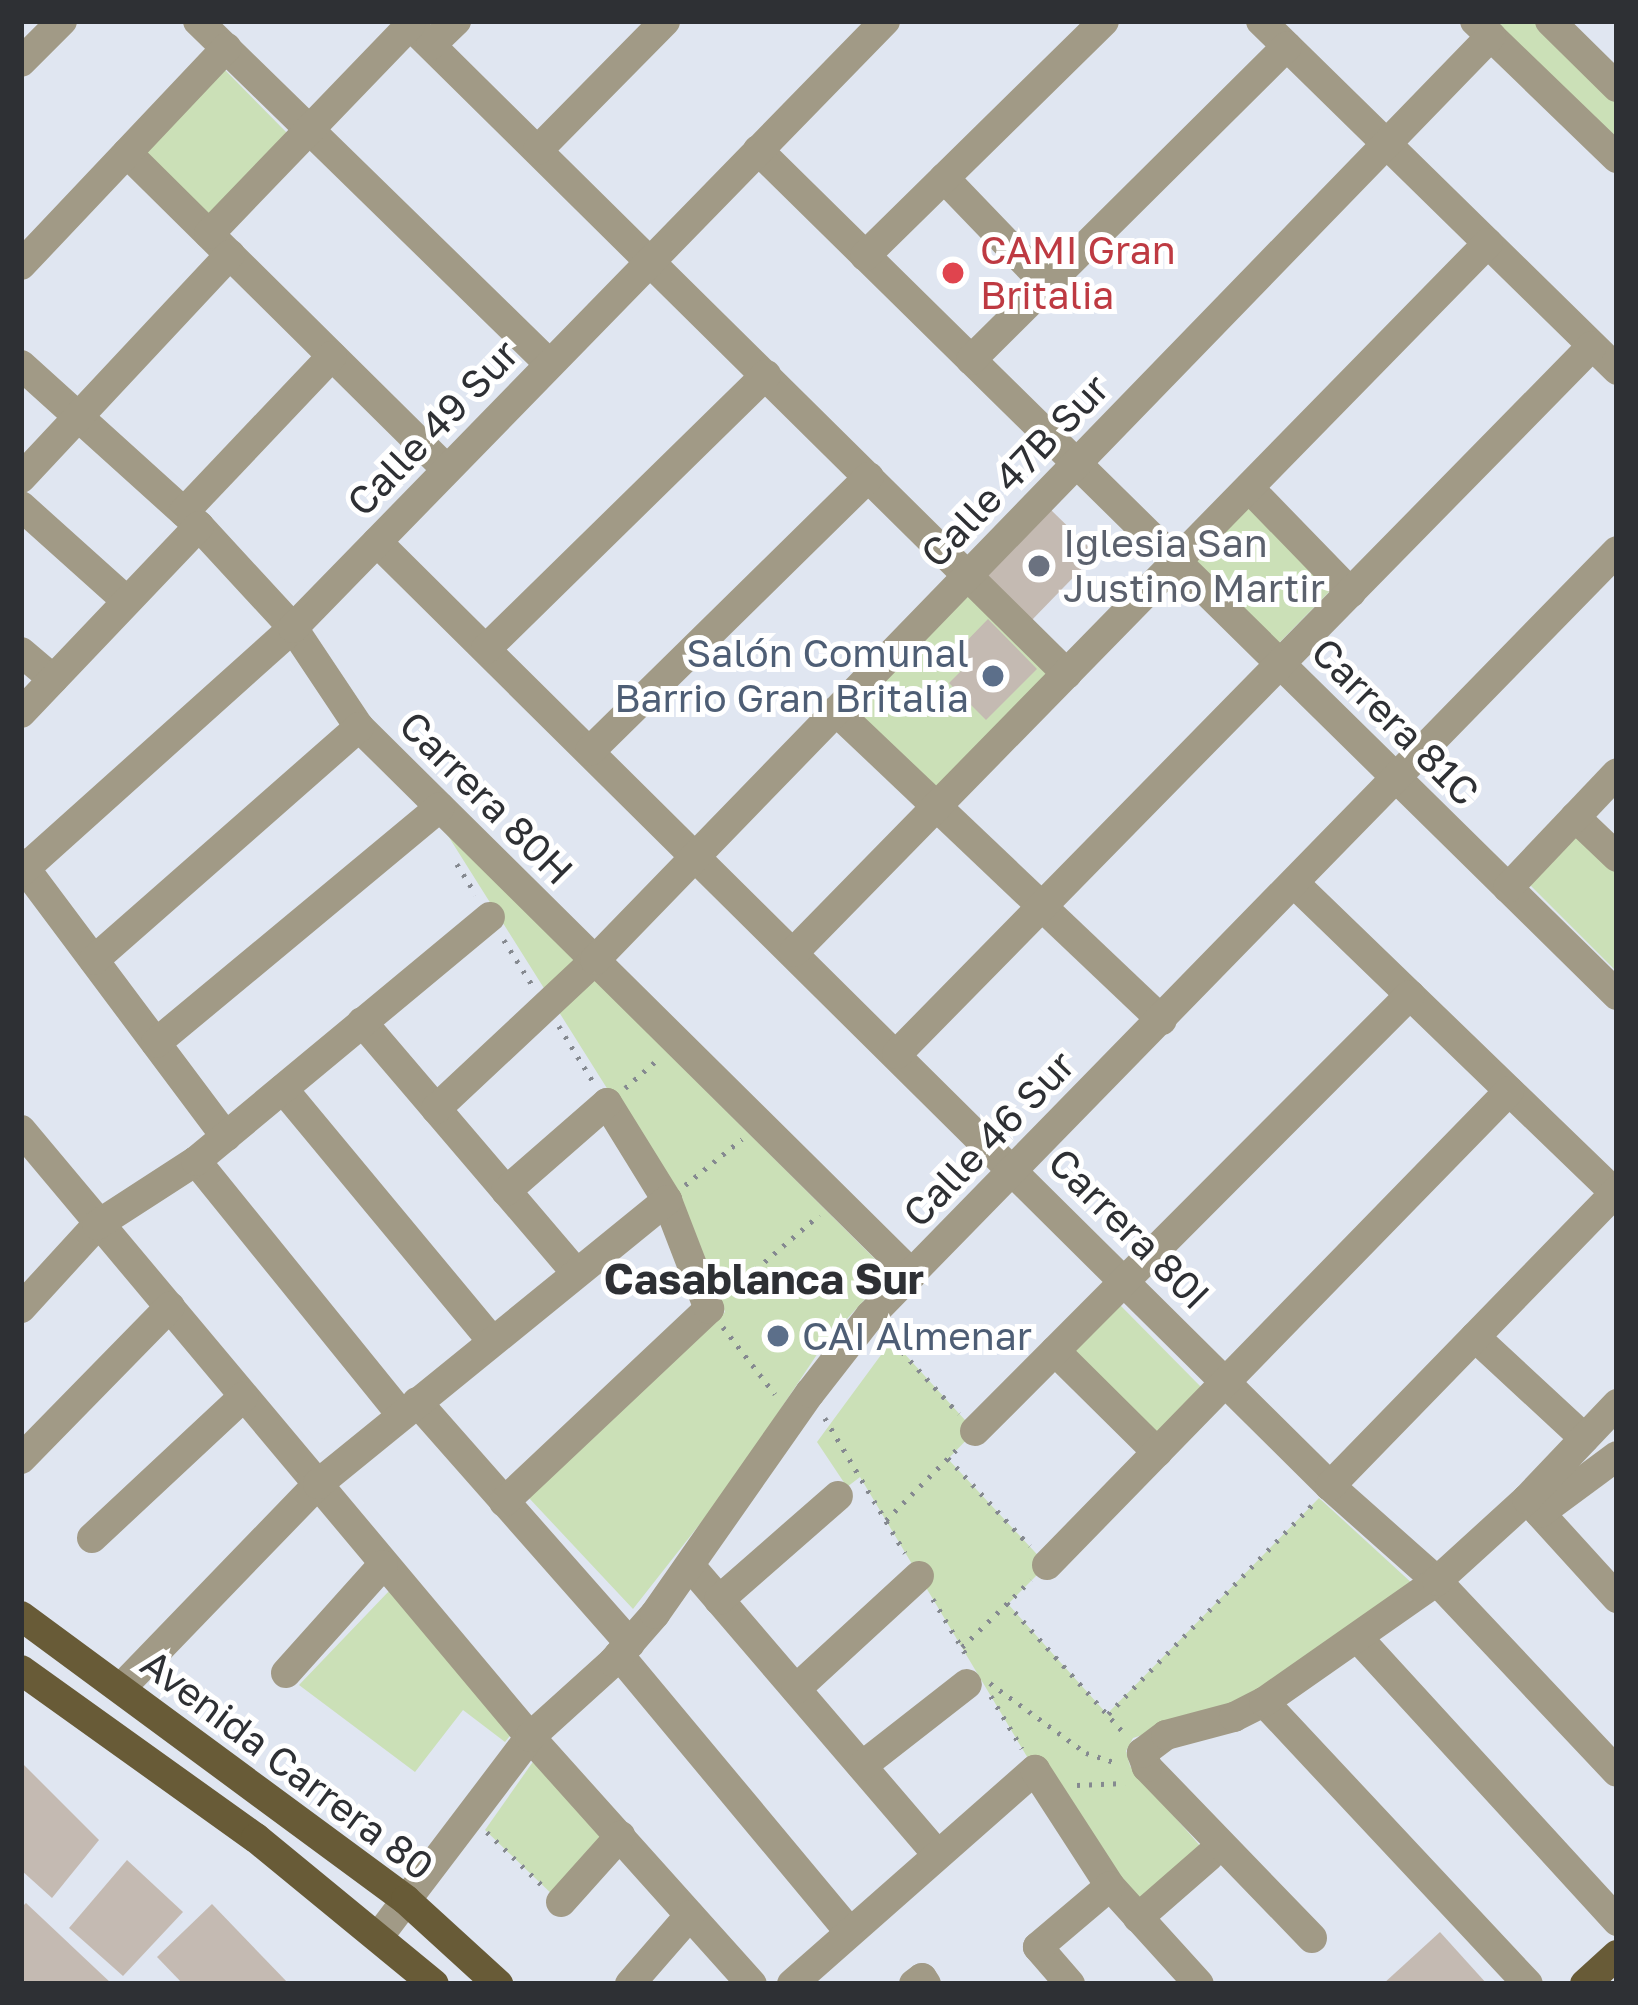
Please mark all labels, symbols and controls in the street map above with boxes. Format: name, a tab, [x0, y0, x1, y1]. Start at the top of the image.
place label: CAMI Gran Britalia	[980, 228, 1176, 319]
marker: CAMI Gran Britalia	[937, 257, 969, 289]
street label: Calle 49 Sur	[338, 330, 528, 526]
street label: Calle 47B Sur	[911, 365, 1119, 577]
place label: Iglesia San Justino Martir	[1063, 521, 1325, 612]
marker: Iglesia San Justino Martir	[1026, 553, 1052, 579]
street label: Carrera 81C	[1302, 629, 1488, 815]
place label: Salón Comunal Barrio Gran Britalia	[614, 631, 969, 722]
marker: Salón Comunal Barrio Gran Britalia	[980, 663, 1006, 689]
street label: Carrera 80H	[390, 702, 582, 894]
street label: Calle 46 Sur	[894, 1041, 1084, 1237]
street label: Carrera 80I	[1039, 1139, 1219, 1319]
district label: Casablanca Sur	[604, 1253, 924, 1303]
place label: CAI Almenar	[802, 1313, 1032, 1359]
marker: CAI Almenar	[765, 1323, 791, 1349]
street label: Avenida Carrera 80	[132, 1640, 442, 1890]

